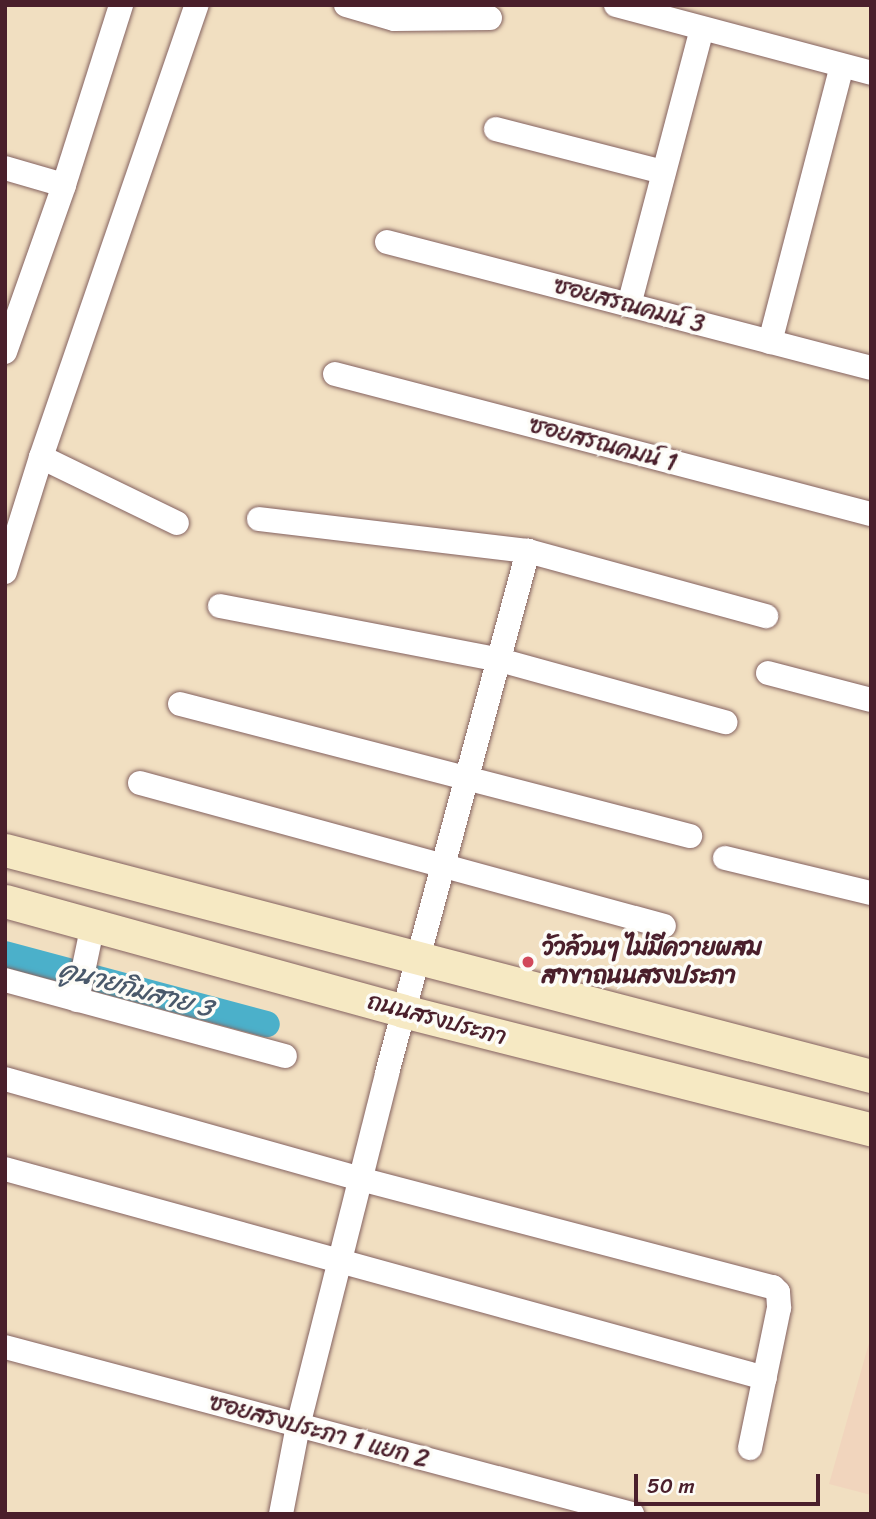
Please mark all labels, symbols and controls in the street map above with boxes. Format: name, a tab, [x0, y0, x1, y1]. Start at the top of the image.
street label: ซอยสรณคมน์ 3	[550, 271, 708, 339]
street label: ซอยสรณคมน์ 1	[526, 410, 680, 478]
place label: วัวล้วนๆ ไม่มีควายผสม สาขาถนนสรงประภา	[542, 934, 762, 990]
water label: คูนายกิมสาย 3	[56, 954, 216, 1024]
marker: วัวล้วนๆ ไม่มีควายผสม สาขาถนนสรงประภา	[520, 954, 536, 970]
street label: ถนนสรงประภา	[364, 987, 510, 1051]
street label: ซอยสรงประภา 1 แยก 2	[206, 1388, 432, 1474]
scale bar	[638, 1460, 824, 1504]
text: 50 m	[647, 1467, 695, 1505]

